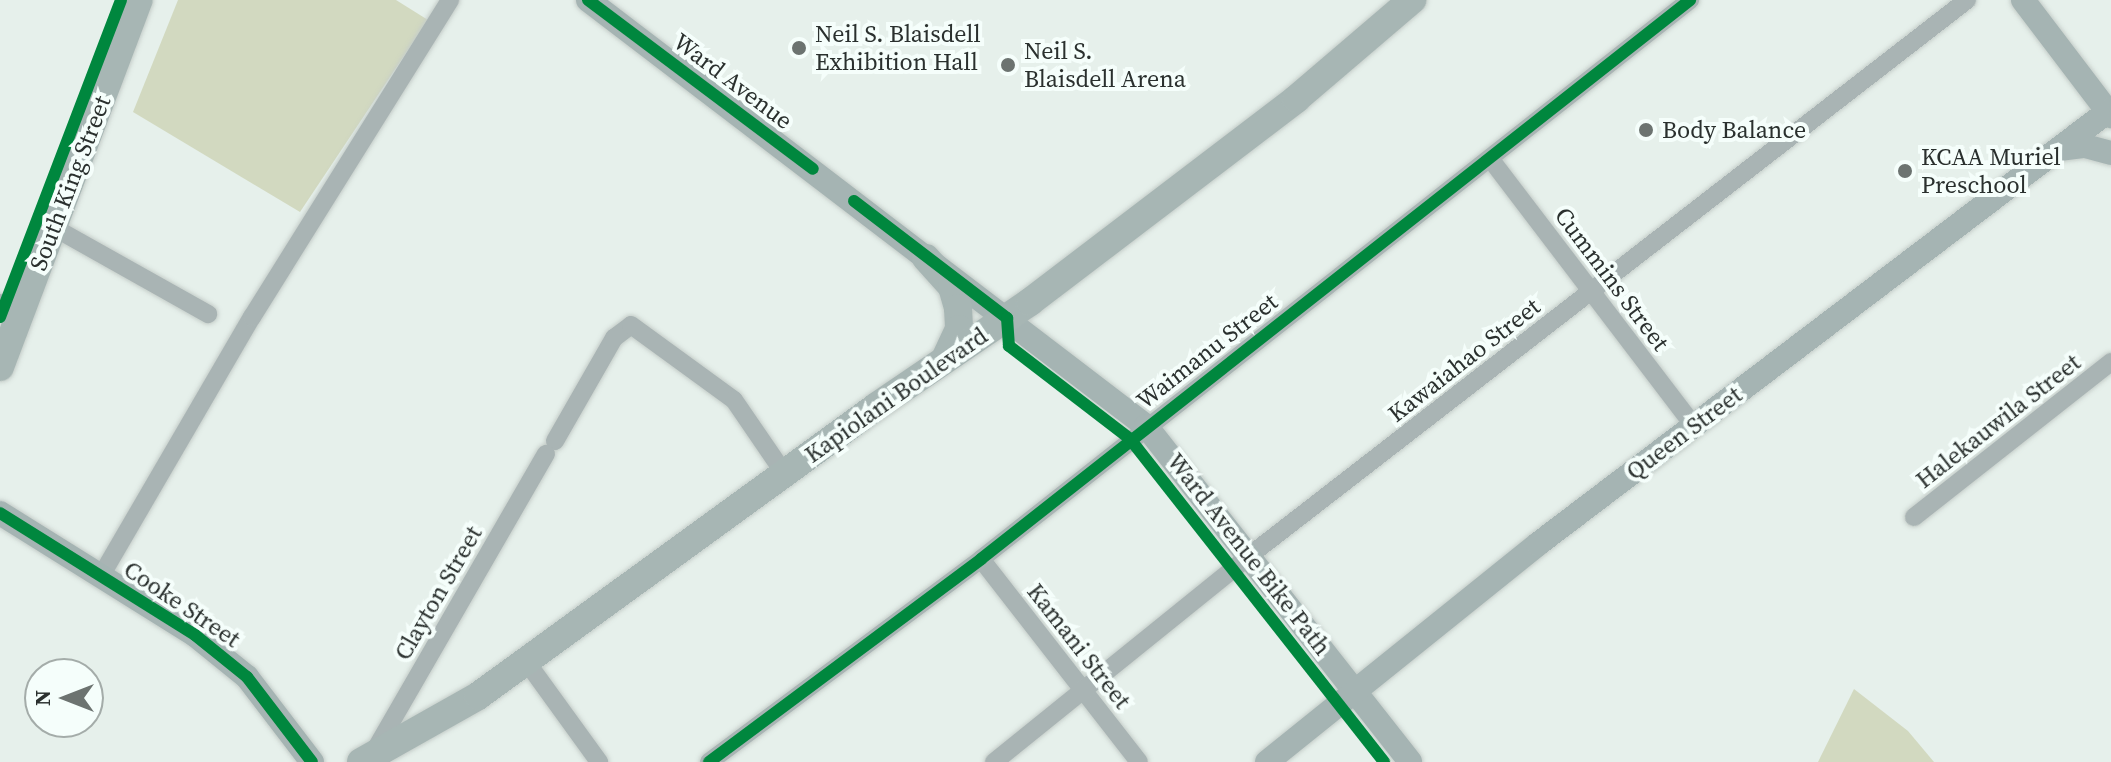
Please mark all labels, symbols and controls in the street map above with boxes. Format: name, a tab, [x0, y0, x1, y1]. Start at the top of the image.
place label: Neil S. Blaisdell Exhibition Hall	[815, 20, 981, 76]
street label: Ward Avenue	[668, 27, 798, 135]
place label: Neil S. Blaisdell Arena	[1024, 37, 1186, 93]
marker: Neil S. Blaisdell Exhibition Hall	[790, 39, 808, 57]
marker: Neil S. Blaisdell Arena	[999, 56, 1017, 74]
street label: South King Street	[23, 92, 117, 274]
place label: Body Balance	[1662, 116, 1806, 144]
marker: Body Balance	[1637, 121, 1655, 139]
place label: KCAA Muriel Preschool	[1921, 143, 2061, 199]
marker: KCAA Muriel Preschool	[1896, 162, 1914, 180]
street label: Cummins Street	[1549, 202, 1675, 356]
street label: Waimanu Street	[1131, 287, 1283, 415]
street label: Kawaiahao Street	[1382, 292, 1546, 428]
street label: Kapiolani Boulevard	[799, 321, 993, 469]
street label: Halekauwila Street	[1910, 348, 2086, 494]
street label: Queen Street	[1620, 380, 1748, 486]
street label: Ward Avenue Bike Path	[1161, 447, 1337, 661]
street label: Clayton Street	[388, 521, 488, 665]
street label: Cooke Street	[118, 555, 246, 653]
street label: Kamani Street	[1021, 578, 1137, 714]
north arrow	[24, 658, 104, 738]
text: N	[27, 690, 57, 706]

